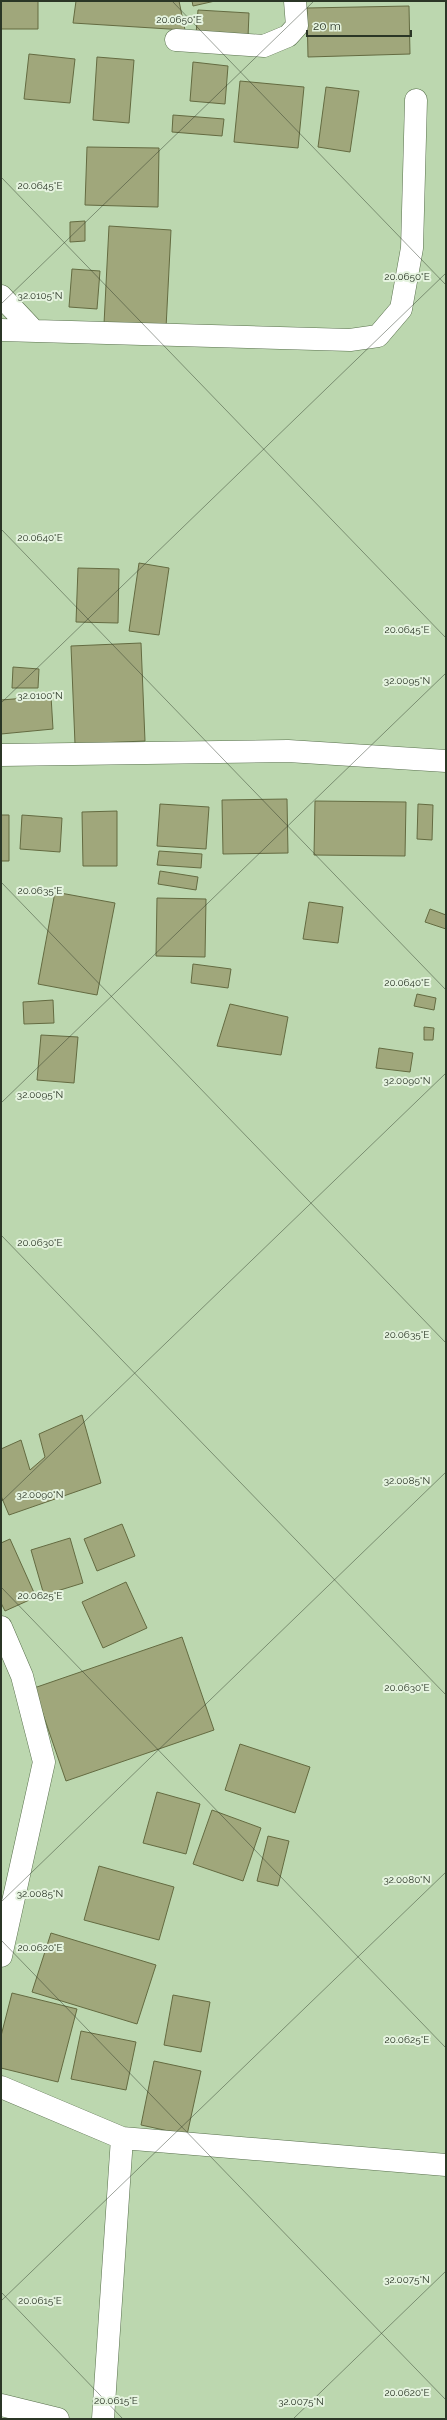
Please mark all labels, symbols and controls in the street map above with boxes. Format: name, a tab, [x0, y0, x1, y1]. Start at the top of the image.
scale bar	[307, 12, 411, 38]
text: 20.0650°E	[156, 14, 202, 25]
text: 20 m	[313, 19, 341, 33]
text: 20.0645°E	[17, 180, 63, 191]
text: 20.0650°E	[384, 271, 430, 282]
text: 32.0105°N	[18, 290, 62, 301]
text: 20.0640°E	[17, 532, 63, 543]
text: 20.0645°E	[384, 624, 430, 635]
text: 32.0095°N	[384, 675, 430, 686]
text: 32.0100°N	[17, 690, 63, 701]
text: 20.0635°E	[18, 885, 62, 896]
text: 20.0640°E	[384, 977, 430, 988]
text: 32.0090°N	[384, 1075, 430, 1086]
text: 32.0095°N	[17, 1089, 63, 1100]
text: 20.0630°E	[17, 1237, 63, 1248]
text: 20.0635°E	[385, 1329, 429, 1340]
text: 32.0085°N	[384, 1475, 430, 1486]
text: 32.0090°N	[17, 1489, 63, 1500]
text: 20.0625°E	[18, 1590, 62, 1601]
text: 20.0630°E	[384, 1682, 430, 1693]
text: 32.0080°N	[384, 1874, 430, 1885]
text: 32.0085°N	[17, 1888, 63, 1899]
text: 20.0620°E	[17, 1942, 63, 1953]
text: 20.0625°E	[385, 2034, 429, 2045]
text: 32.0075°N	[384, 2274, 430, 2285]
text: 20.0615°E	[18, 2295, 62, 2306]
text: 20.0620°E	[384, 2387, 430, 2398]
text: 20.0615°E	[94, 2395, 138, 2406]
text: 32.0075°N	[278, 2396, 324, 2407]

